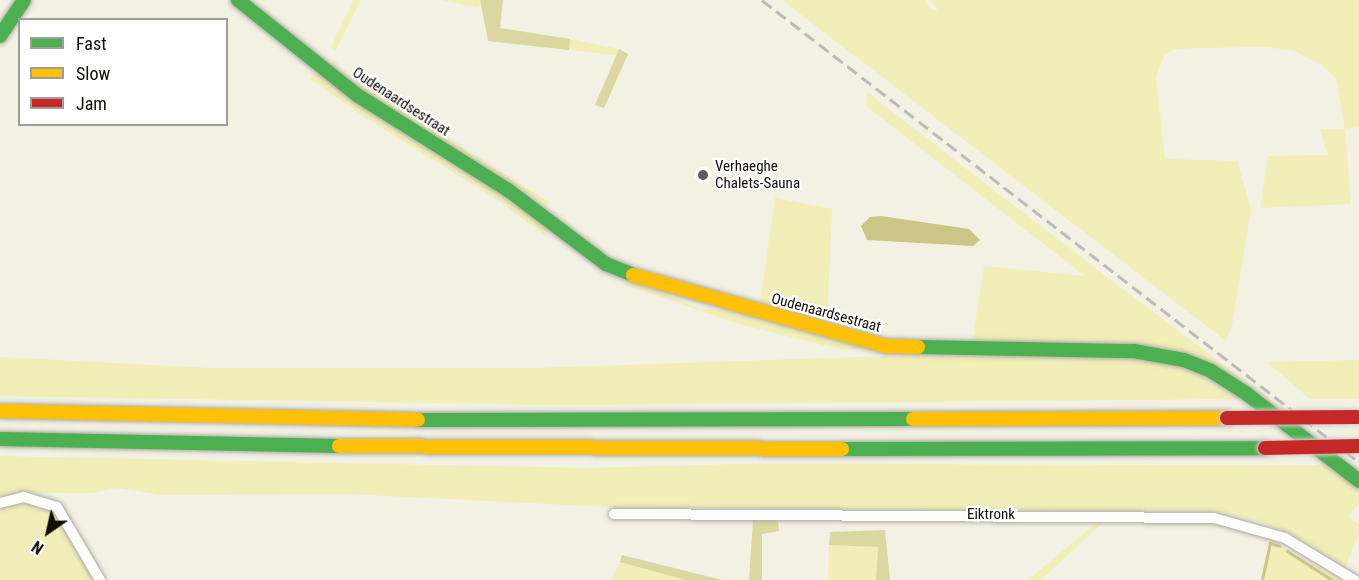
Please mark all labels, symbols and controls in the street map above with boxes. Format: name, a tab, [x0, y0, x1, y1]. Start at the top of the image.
legend	[18, 18, 228, 126]
text: Fast	[76, 33, 107, 54]
text: Slow	[76, 63, 110, 84]
street label: Oudenaardsestraat	[349, 64, 453, 140]
text: Jam	[76, 93, 107, 114]
place label: Verhaeghe Chalets-Sauna	[715, 157, 800, 192]
marker: Verhaeghe Chalets-Sauna	[696, 168, 710, 182]
street label: Oudenaardsestraat	[769, 290, 883, 336]
north arrow	[18, 502, 78, 562]
street label: Eiktronk	[967, 506, 1015, 524]
text: N	[28, 537, 47, 558]

